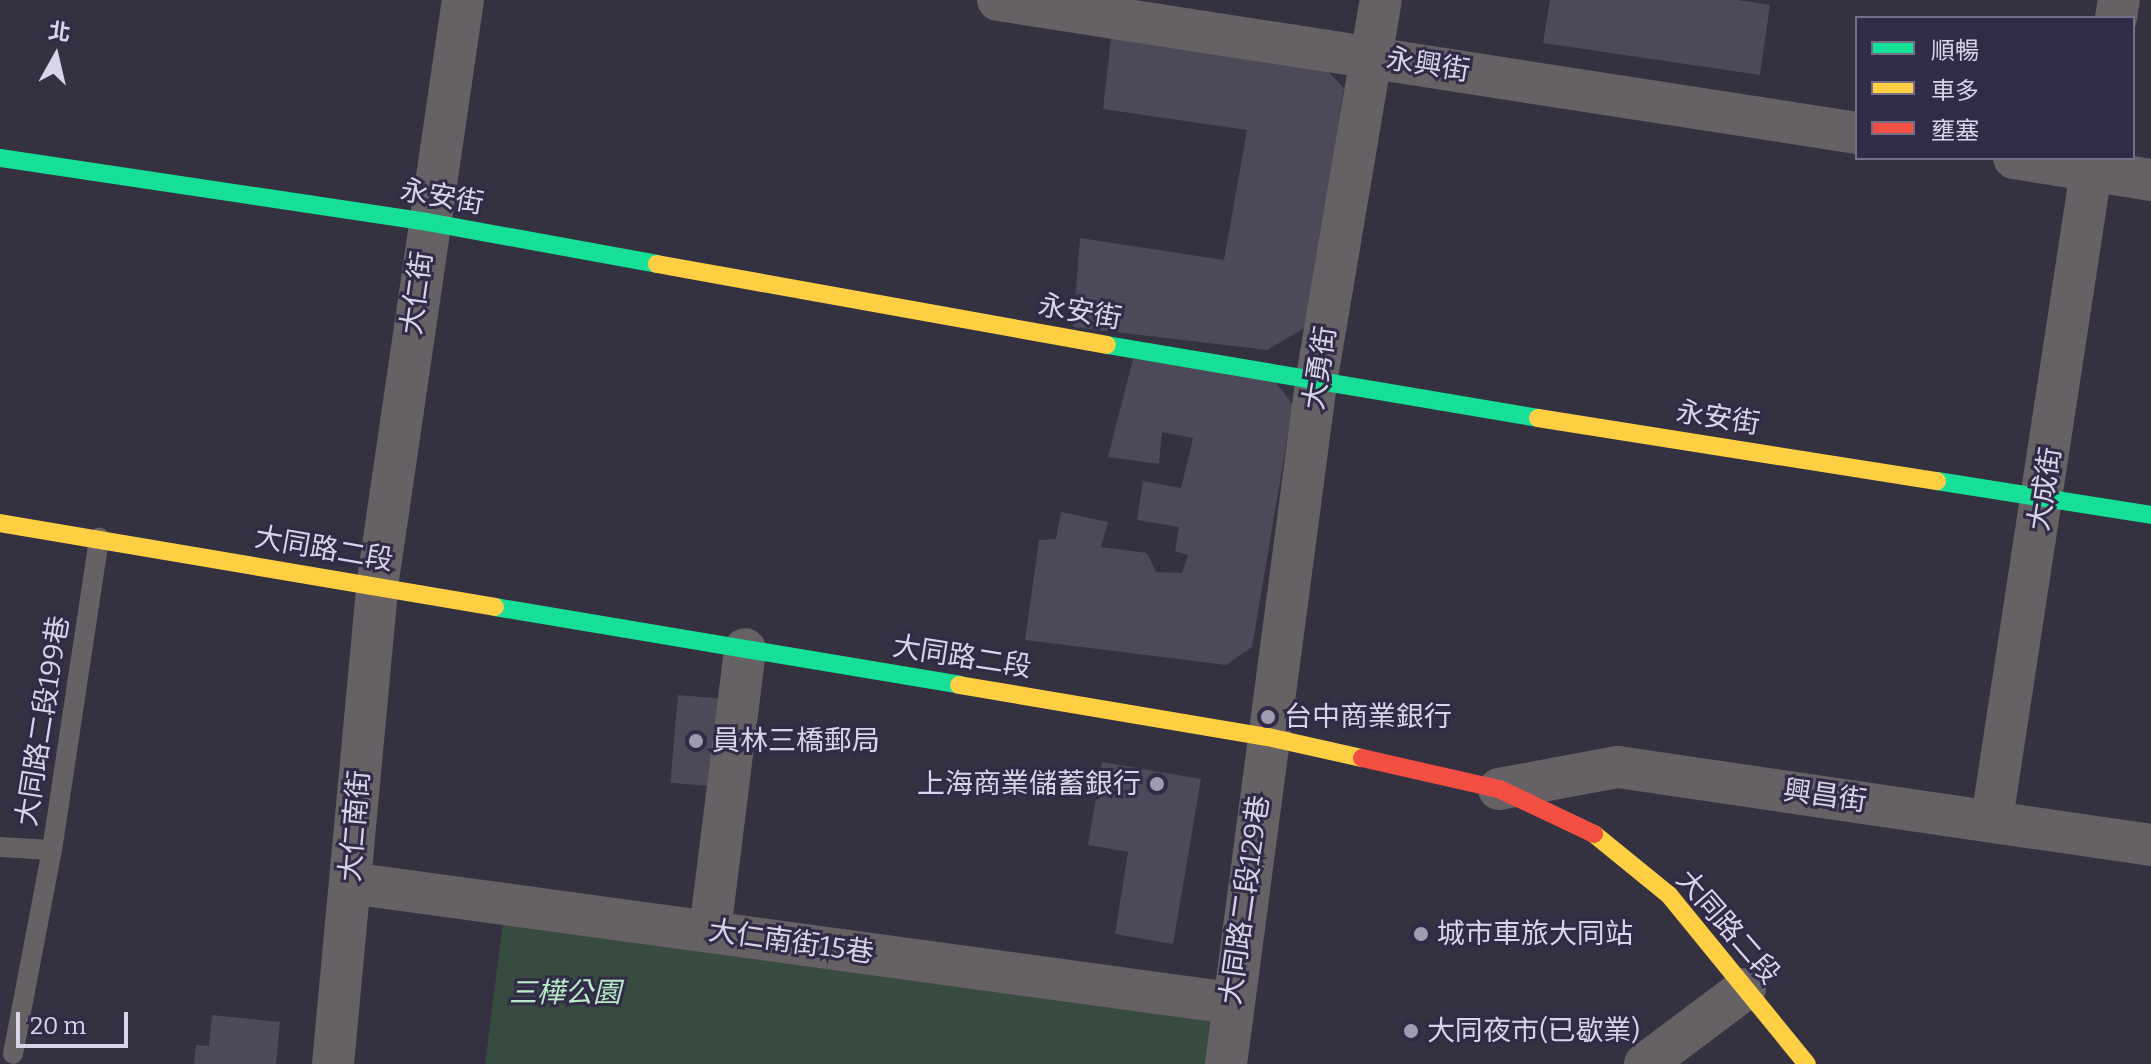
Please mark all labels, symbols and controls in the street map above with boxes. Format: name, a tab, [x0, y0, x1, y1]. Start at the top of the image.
north arrow	[16, 16, 96, 96]
legend	[1855, 16, 2135, 160]
text: 北	[47, 17, 72, 47]
text: 順暢	[1931, 37, 1979, 65]
street label: 永興街	[1384, 42, 1472, 88]
text: 車多	[1931, 77, 1979, 105]
text: 壅塞	[1931, 117, 1979, 145]
street label: 永安街	[398, 173, 486, 221]
street label: 大仁街	[395, 249, 439, 337]
street label: 永安街	[1036, 288, 1124, 336]
street label: 大勇街	[1297, 324, 1343, 412]
street label: 永安街	[1674, 395, 1762, 441]
street label: 大成街	[2022, 445, 2068, 533]
street label: 大同路二段	[252, 520, 396, 578]
street label: 大同路二段199巷	[10, 614, 76, 828]
street label: 大同路二段	[890, 629, 1034, 685]
place label: 台中商業銀行	[1284, 700, 1452, 734]
marker: 台中商業銀行	[1259, 708, 1277, 726]
place label: 員林三橋郵局	[712, 724, 880, 758]
marker: 員林三橋郵局	[687, 732, 705, 750]
place label: 上海商業儲蓄銀行	[917, 767, 1141, 801]
street label: 大仁南街	[333, 769, 377, 883]
street label: 興昌街	[1781, 774, 1869, 818]
marker: 上海商業儲蓄銀行	[1148, 775, 1166, 793]
street label: 大同路二段129巷	[1214, 793, 1276, 1007]
street label: 大同路二段	[1669, 863, 1787, 991]
street label: 大仁南街15巷	[706, 914, 876, 970]
place label: 城市車旅大同站	[1437, 917, 1633, 951]
marker: 城市車旅大同站	[1412, 925, 1430, 943]
park label: 三樺公園	[509, 976, 621, 1010]
scale bar	[20, 996, 132, 1046]
text: 20 m	[30, 1012, 86, 1040]
place label: 大同夜市(已歇業)	[1427, 1014, 1640, 1048]
marker: 大同夜市(已歇業)	[1402, 1022, 1420, 1040]

